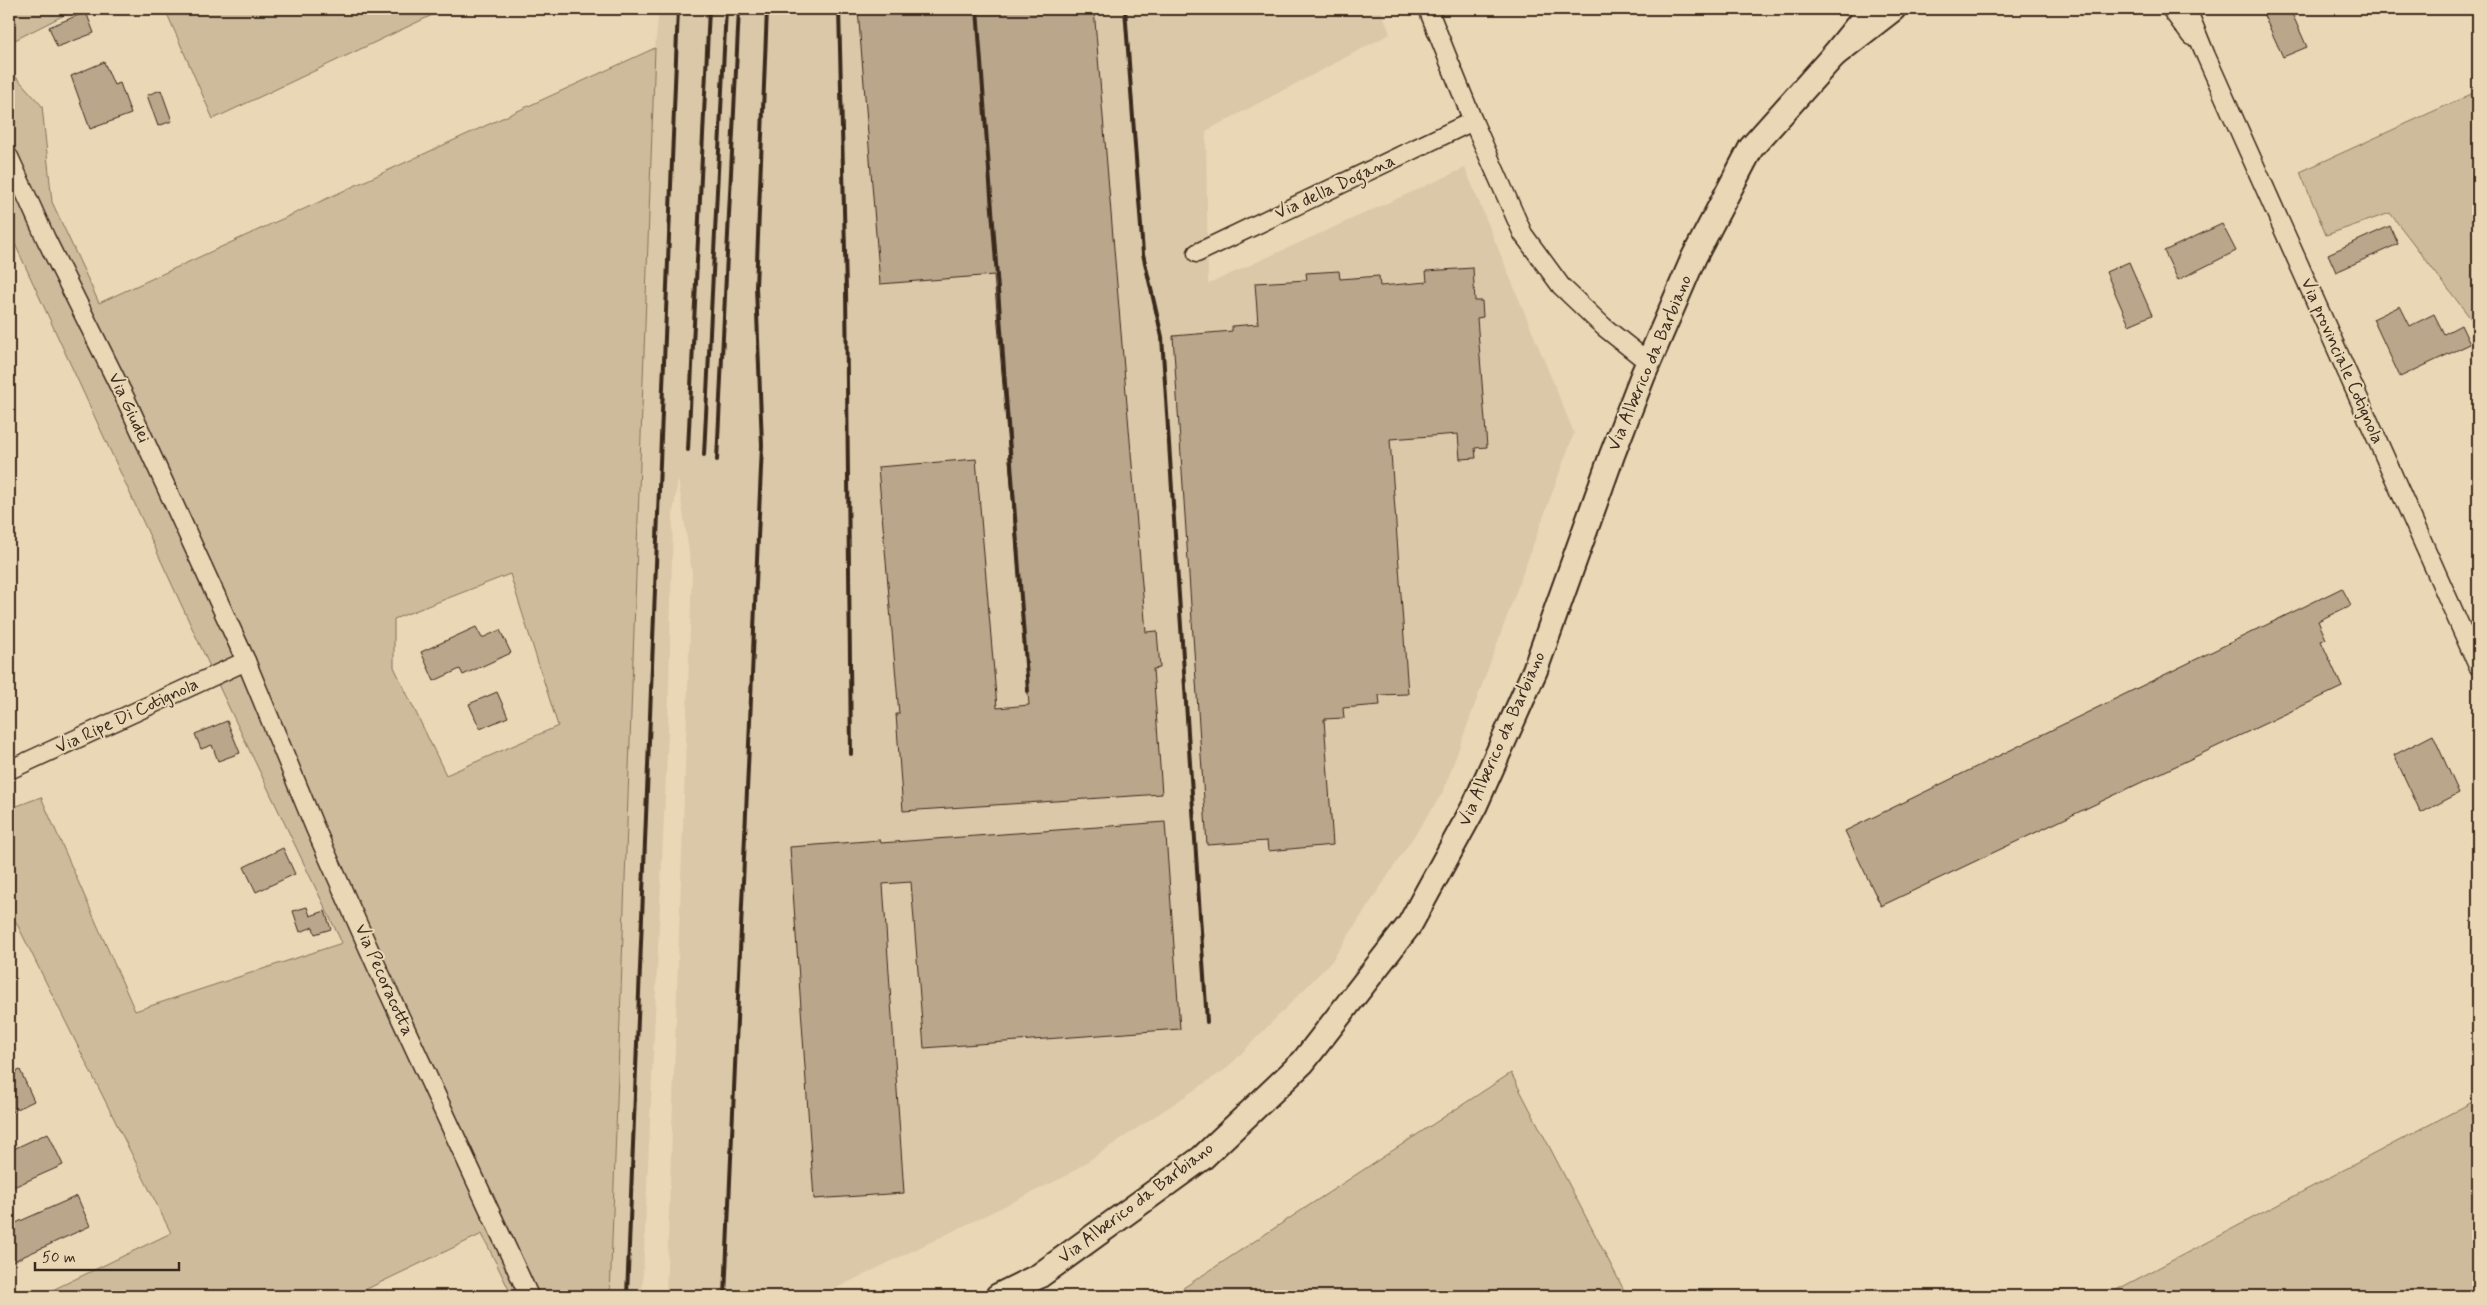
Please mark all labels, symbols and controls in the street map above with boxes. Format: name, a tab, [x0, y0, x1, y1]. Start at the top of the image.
street label: Via della Dogana	[1271, 149, 1400, 227]
street label: Via Alberico da Barbiano	[1602, 271, 1698, 455]
street label: Via provinciale Cotignola	[2295, 274, 2389, 448]
street label: Via Giudei	[102, 369, 156, 447]
street label: Via Alberico da Barbiano	[1453, 648, 1551, 830]
street label: Via Ripe Di Cotignola	[52, 672, 202, 760]
street label: Via Pecoracotta	[349, 920, 419, 1040]
street label: Via Alberico da Barbiano	[1053, 1137, 1219, 1269]
scale bar	[35, 1240, 179, 1272]
text: 50 m	[42, 1248, 76, 1268]

